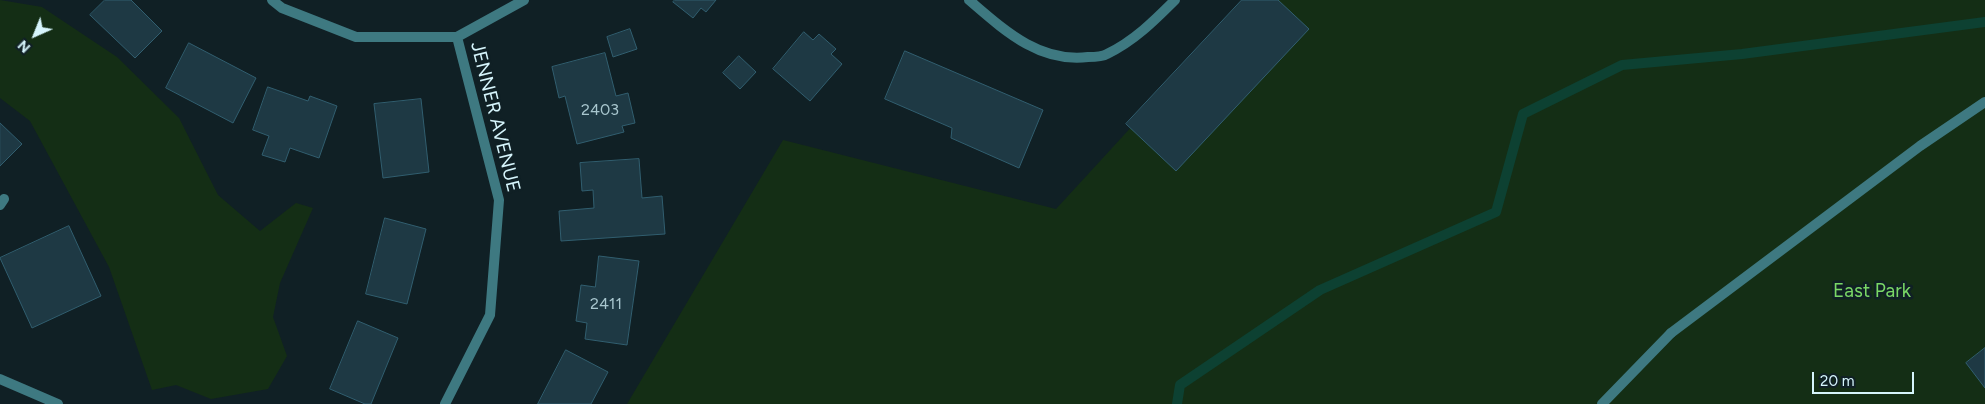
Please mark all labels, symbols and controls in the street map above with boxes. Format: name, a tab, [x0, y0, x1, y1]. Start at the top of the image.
north arrow	[10, 10, 60, 60]
text: N	[14, 36, 34, 56]
street label: JENNER AVENUE	[465, 39, 525, 195]
house number: 2403	[581, 100, 619, 120]
park label: East Park	[1833, 280, 1911, 302]
house number: 2411	[590, 294, 622, 314]
scale bar	[1815, 362, 1918, 394]
text: 20 m	[1820, 372, 1854, 390]

